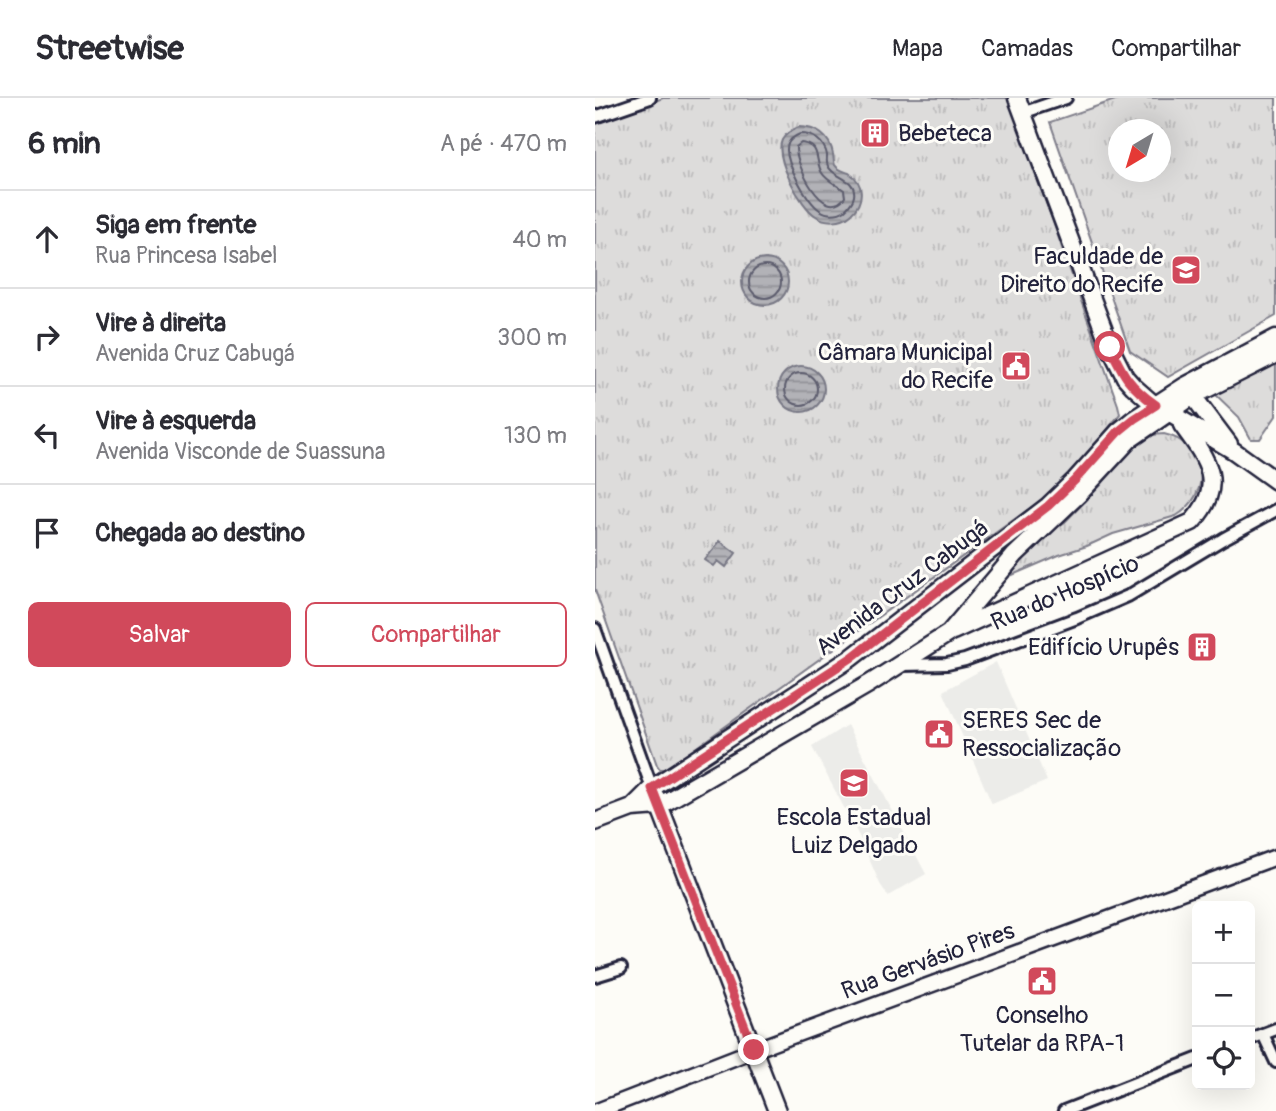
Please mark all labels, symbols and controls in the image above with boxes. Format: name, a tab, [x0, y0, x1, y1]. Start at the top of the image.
text: Streetwise	[35, 28, 184, 69]
text: Mapa	[892, 34, 943, 63]
text: Camadas	[981, 34, 1073, 63]
text: Compartilhar	[1111, 34, 1241, 63]
building icon: Bebeteca	[858, 116, 892, 150]
place label: Bebeteca	[898, 119, 992, 148]
north arrow	[1108, 119, 1171, 182]
text: 6 min	[28, 125, 101, 162]
text: A pé · 470 m	[440, 129, 567, 158]
text: Siga em frente	[95, 209, 256, 241]
icon: ahead	[28, 220, 66, 258]
text: 40 m	[513, 225, 567, 254]
text: Rua Princesa Isabel	[95, 241, 277, 270]
place label: Faculdade de Direito do Recife	[1000, 242, 1163, 299]
school or university icon: Faculdade de Direito do Recife	[1169, 253, 1203, 287]
text: Vire à direita	[95, 307, 226, 339]
icon: right	[28, 318, 66, 356]
text: 300 m	[497, 323, 567, 352]
route start	[1094, 331, 1125, 362]
place label: Câmara Municipal do Recife	[818, 338, 993, 395]
text: Avenida Cruz Cabugá	[95, 339, 295, 368]
public building icon: Câmara Municipal do Recife	[999, 349, 1033, 383]
text: Vire à esquerda	[95, 405, 256, 437]
icon: left	[28, 416, 66, 454]
text: 130 m	[504, 421, 567, 450]
text: Avenida Visconde de Suassuna	[95, 437, 386, 466]
icon: arrive	[28, 514, 66, 552]
street label: Avenida Cruz Cabugá	[810, 514, 994, 662]
text: Chegada ao destino	[95, 517, 305, 549]
street label: Rua do Hospício	[987, 549, 1143, 637]
button: Salvar	[28, 602, 291, 667]
button: Compartilhar	[305, 602, 567, 667]
building icon: Edifício Urupês	[1185, 630, 1219, 664]
place label: Edifício Urupês	[1028, 633, 1179, 662]
place label: SERES Sec de Ressocialização	[962, 706, 1121, 763]
public building icon: SERES Sec de Ressocialização	[922, 717, 956, 751]
school or university icon: Escola Estadual Luiz Delgado	[837, 766, 871, 800]
place label: Escola Estadual Luiz Delgado	[776, 803, 932, 860]
map controls	[1192, 901, 1255, 1090]
button: +	[1192, 901, 1255, 964]
street label: Rua Gervásio Pires	[838, 916, 1019, 1006]
public building icon: Conselho Tutelar da RPA-1	[1025, 964, 1059, 998]
button: −	[1192, 964, 1255, 1027]
place label: Conselho Tutelar da RPA-1	[960, 1001, 1124, 1058]
button: locate	[1192, 1027, 1255, 1090]
route end	[738, 1034, 769, 1065]

